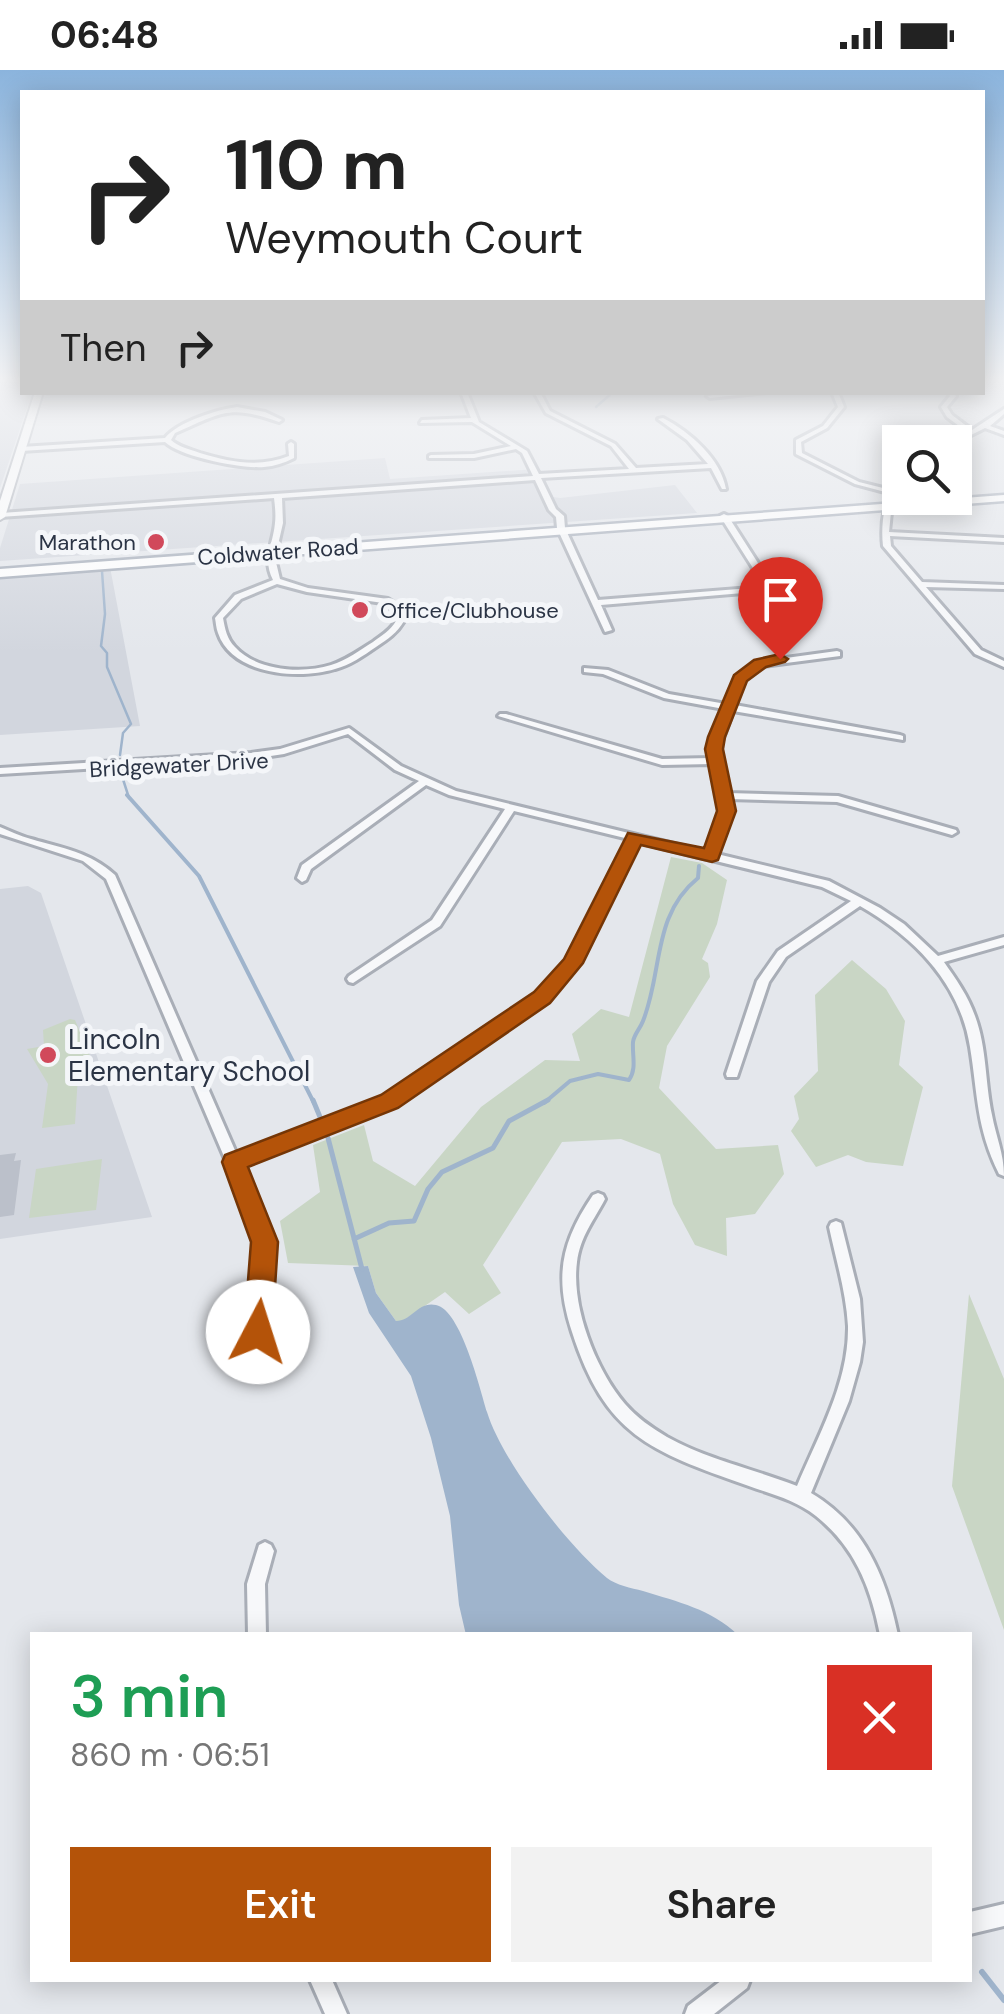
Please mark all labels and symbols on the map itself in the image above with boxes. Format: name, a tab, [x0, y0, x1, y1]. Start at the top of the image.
place label: Marathon	[39, 528, 136, 557]
marker: Marathon	[145, 531, 167, 553]
street label: Coldwater Road	[196, 532, 360, 572]
pin	[738, 557, 823, 660]
place label: Office/Clubhouse	[380, 596, 559, 625]
marker: Office/Clubhouse	[349, 599, 371, 621]
street label: Bridgewater Drive	[89, 746, 269, 784]
place label: Lincoln Elementary School	[68, 1021, 310, 1090]
marker: Lincoln Elementary School	[37, 1044, 59, 1066]
position arrow	[206, 1280, 310, 1384]

